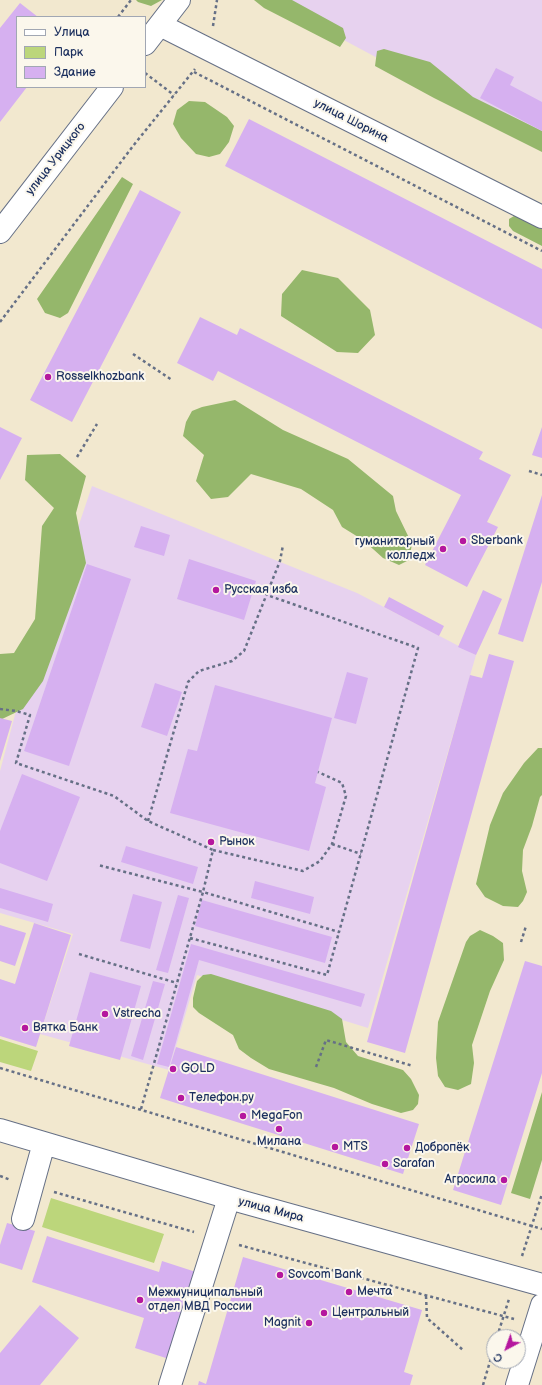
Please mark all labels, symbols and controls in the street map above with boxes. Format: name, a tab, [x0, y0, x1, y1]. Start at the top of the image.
legend	[16, 16, 146, 88]
text: Улица	[54, 25, 90, 40]
text: Парк	[54, 45, 83, 60]
text: Здание	[54, 65, 96, 80]
street label: улица Шорина	[311, 96, 391, 146]
street label: улица Урицкого	[23, 120, 89, 198]
place label: Rosselkhozbank	[56, 370, 144, 384]
marker: Rosselkhozbank	[43, 372, 53, 382]
place label: Sberbank	[471, 534, 523, 548]
place label: гуманитарный колледж	[355, 535, 435, 563]
marker: Sberbank	[458, 536, 468, 546]
marker: гуманитарный колледж	[438, 544, 448, 554]
place label: Русская изба	[224, 583, 298, 597]
marker: Русская изба	[211, 585, 221, 595]
place label: Рынок	[219, 835, 255, 849]
marker: Рынок	[206, 837, 216, 847]
place label: Vstrecha	[113, 1007, 161, 1021]
marker: Vstrecha	[100, 1009, 110, 1019]
place label: Вятка Банк	[33, 1021, 98, 1035]
marker: Вятка Банк	[20, 1023, 30, 1033]
place label: GOLD	[181, 1062, 215, 1076]
marker: GOLD	[168, 1064, 178, 1074]
place label: Телефон.ру	[189, 1091, 254, 1105]
marker: Телефон.ру	[176, 1093, 186, 1103]
place label: MegaFon	[251, 1109, 303, 1123]
marker: MegaFon	[238, 1111, 248, 1121]
marker: Милана	[274, 1124, 284, 1134]
place label: Милана	[257, 1135, 301, 1149]
place label: MTS	[343, 1140, 368, 1154]
place label: Добропёк	[415, 1141, 469, 1155]
marker: MTS	[330, 1142, 340, 1152]
marker: Добропёк	[402, 1143, 412, 1153]
place label: Sarafan	[393, 1157, 435, 1171]
marker: Sarafan	[380, 1159, 390, 1169]
place label: Агросила	[445, 1173, 496, 1187]
marker: Агросила	[499, 1175, 509, 1185]
street label: улица Мира	[237, 1194, 305, 1226]
place label: Sovcom Bank	[288, 1268, 362, 1282]
marker: Sovcom Bank	[275, 1270, 285, 1280]
place label: Мечта	[357, 1285, 392, 1299]
place label: Межмуниципальный отдел МВД России	[148, 1286, 263, 1314]
marker: Мечта	[344, 1287, 354, 1297]
marker: Межмуниципальный отдел МВД России	[135, 1295, 145, 1305]
place label: Центральный	[332, 1306, 409, 1320]
marker: Центральный	[319, 1308, 329, 1318]
place label: Magnit	[264, 1316, 301, 1330]
marker: Magnit	[304, 1318, 314, 1328]
north arrow	[486, 1329, 526, 1369]
text: С	[491, 1350, 506, 1365]

